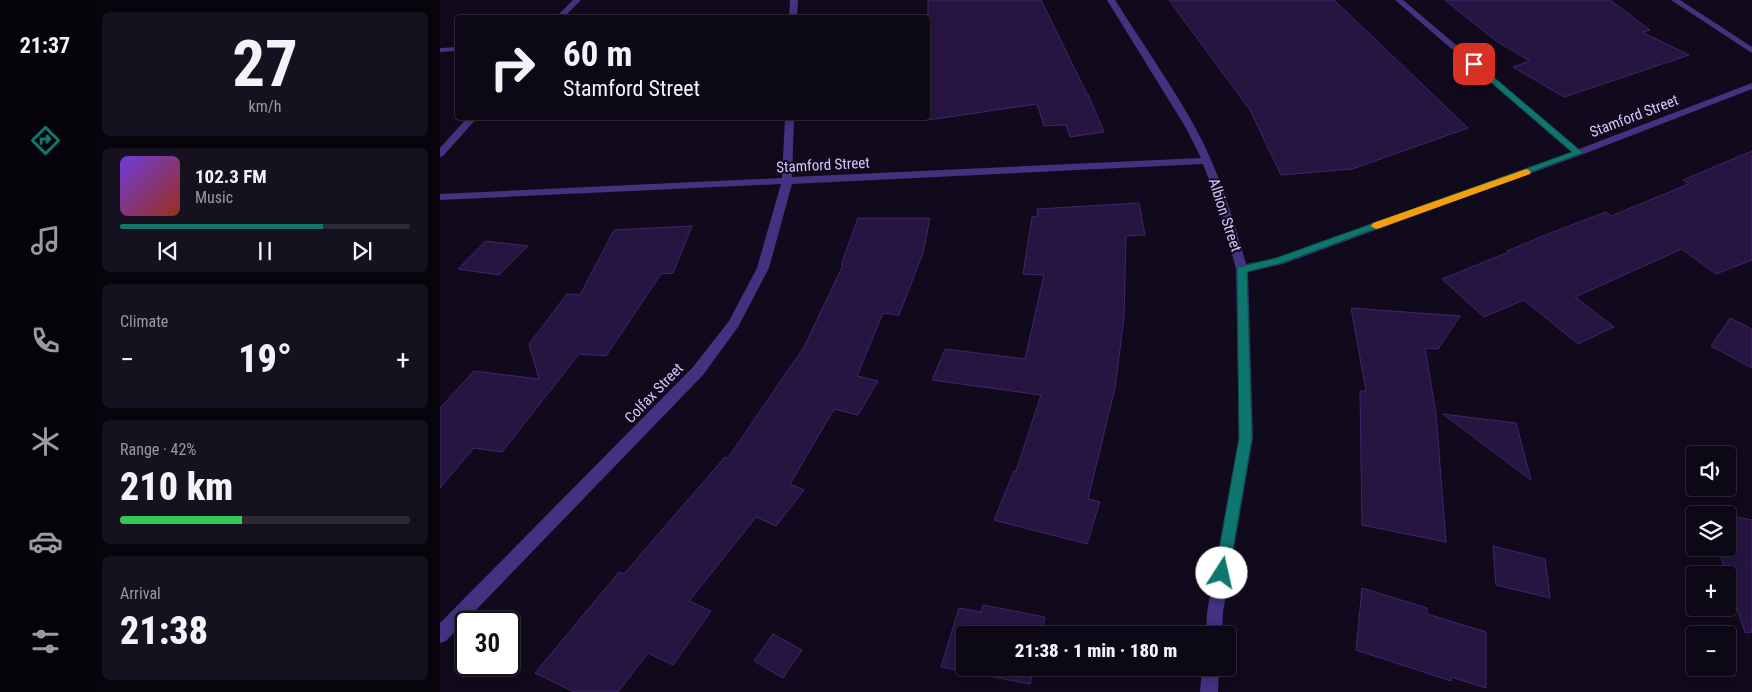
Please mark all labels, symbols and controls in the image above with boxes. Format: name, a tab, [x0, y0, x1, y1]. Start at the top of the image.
text: 27	[232, 26, 298, 102]
text: 21:37	[20, 33, 70, 58]
text: 60 m	[563, 34, 632, 75]
icon: right	[480, 35, 545, 100]
pin	[1453, 43, 1495, 85]
icon: arrive	[1460, 50, 1488, 78]
text: Stamford Street	[563, 76, 700, 101]
street label: Stamford Street	[1587, 91, 1681, 141]
text: km/h	[249, 97, 281, 116]
icon: directions	[28, 123, 63, 158]
street label: Stamford Street	[776, 154, 870, 176]
text: 102.3 FM	[195, 165, 267, 188]
street label: Albion Street	[1205, 176, 1245, 254]
text: Music	[195, 188, 233, 207]
icon: music	[28, 223, 63, 258]
icon: previous	[154, 237, 182, 265]
icon: pause	[251, 237, 279, 265]
icon: next	[348, 237, 376, 265]
text: Climate	[120, 312, 168, 331]
icon: phone	[28, 323, 63, 358]
text: 19°	[238, 337, 292, 381]
text: −	[120, 343, 134, 376]
text: +	[396, 343, 410, 376]
street label: Colfax Street	[621, 359, 687, 427]
icon: climate	[28, 424, 63, 459]
text: Range · 42%	[120, 440, 196, 459]
map controls	[1686, 446, 1736, 676]
button: sound	[1686, 446, 1736, 496]
text: 210 km	[120, 465, 233, 509]
button: layers	[1686, 506, 1736, 556]
icon: car	[28, 524, 63, 559]
position arrow	[1195, 546, 1247, 598]
button: +	[1686, 566, 1736, 616]
text: Arrival	[120, 584, 161, 603]
text: 21:38	[120, 609, 208, 653]
speed limit sign: 30	[455, 611, 520, 676]
icon: filters	[28, 624, 63, 659]
button: −	[1686, 626, 1736, 676]
text: 21:38 · 1 min · 180 m	[1015, 639, 1177, 662]

